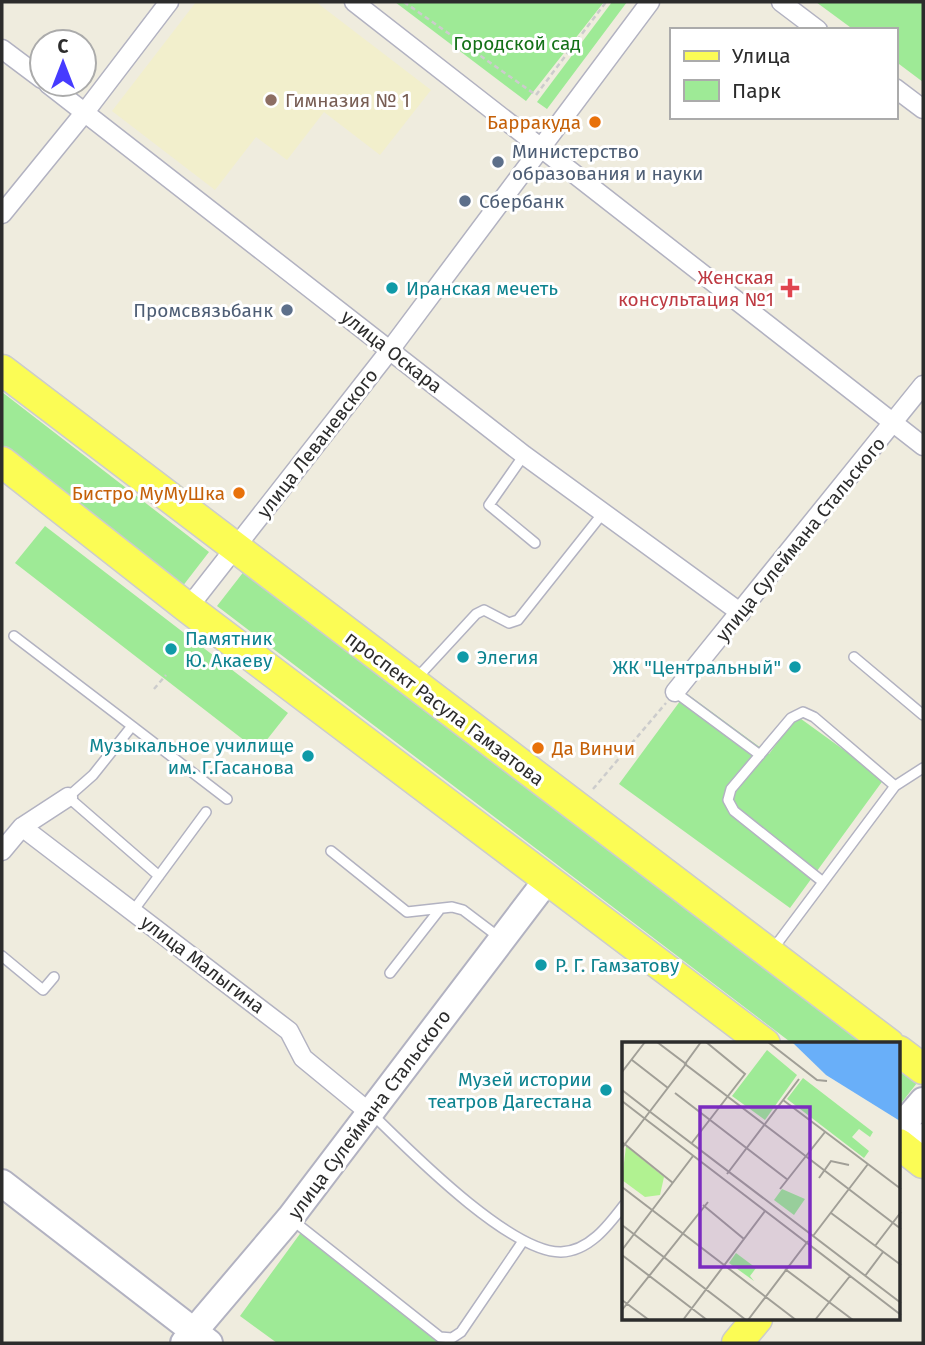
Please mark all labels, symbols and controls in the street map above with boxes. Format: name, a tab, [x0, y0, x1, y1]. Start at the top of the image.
north arrow	[28, 28, 98, 98]
legend	[670, 28, 897, 119]
park label: Городской сад	[453, 32, 581, 55]
text: С	[58, 35, 69, 58]
text: Улица	[732, 43, 791, 69]
text: Парк	[732, 78, 781, 104]
place label: Гимназия № 1	[285, 89, 410, 112]
marker: Гимназия № 1	[263, 92, 279, 108]
place label: Барракуда	[487, 111, 581, 134]
marker: Барракуда	[587, 114, 603, 130]
place label: Министерство образования и науки	[512, 140, 703, 185]
marker: Министерство образования и науки	[490, 154, 506, 170]
place label: Сбербанк	[479, 190, 564, 213]
marker: Сбербанк	[457, 193, 473, 209]
place label: Женская консультация №1	[618, 266, 774, 311]
place label: Иранская мечеть	[406, 277, 558, 300]
marker: Женская консультация №1	[780, 278, 800, 298]
marker: Иранская мечеть	[384, 280, 400, 296]
place label: Промсвязьбанк	[133, 299, 273, 322]
marker: Промсвязьбанк	[279, 302, 295, 318]
street label: улица Оскара	[337, 305, 447, 398]
street label: улица Леваневского	[252, 364, 383, 522]
street label: улица Сулеймана Стальского	[711, 432, 890, 646]
place label: Бистро МуМуШка	[72, 482, 225, 505]
marker: Бистро МуМуШка	[231, 485, 247, 501]
street label: проспект Расула Гамзатова	[341, 626, 549, 791]
place label: Памятник Ю. Акаеву	[185, 627, 273, 672]
marker: Памятник Ю. Акаеву	[163, 641, 179, 657]
place label: Элегия	[477, 646, 538, 669]
marker: Элегия	[455, 649, 471, 665]
place label: ЖК "Центральный"	[612, 656, 781, 679]
marker: ЖК "Центральный"	[787, 659, 803, 675]
place label: Музыкальное училище им. Г.Гасанова	[89, 734, 294, 779]
place label: Да Винчи	[551, 737, 635, 760]
marker: Да Винчи	[530, 740, 546, 756]
marker: Музыкальное училище им. Г.Гасанова	[300, 748, 316, 764]
street label: улица Малыгина	[136, 910, 269, 1018]
place label: Р. Г. Гамзатову	[555, 954, 680, 977]
marker: Р. Г. Гамзатову	[533, 957, 549, 973]
street label: улица Сулеймана Стальского	[283, 1005, 456, 1224]
inset map	[622, 1042, 900, 1320]
place label: Музей истории театров Дагестана	[428, 1068, 592, 1113]
marker: Музей истории театров Дагестана	[598, 1082, 614, 1098]

